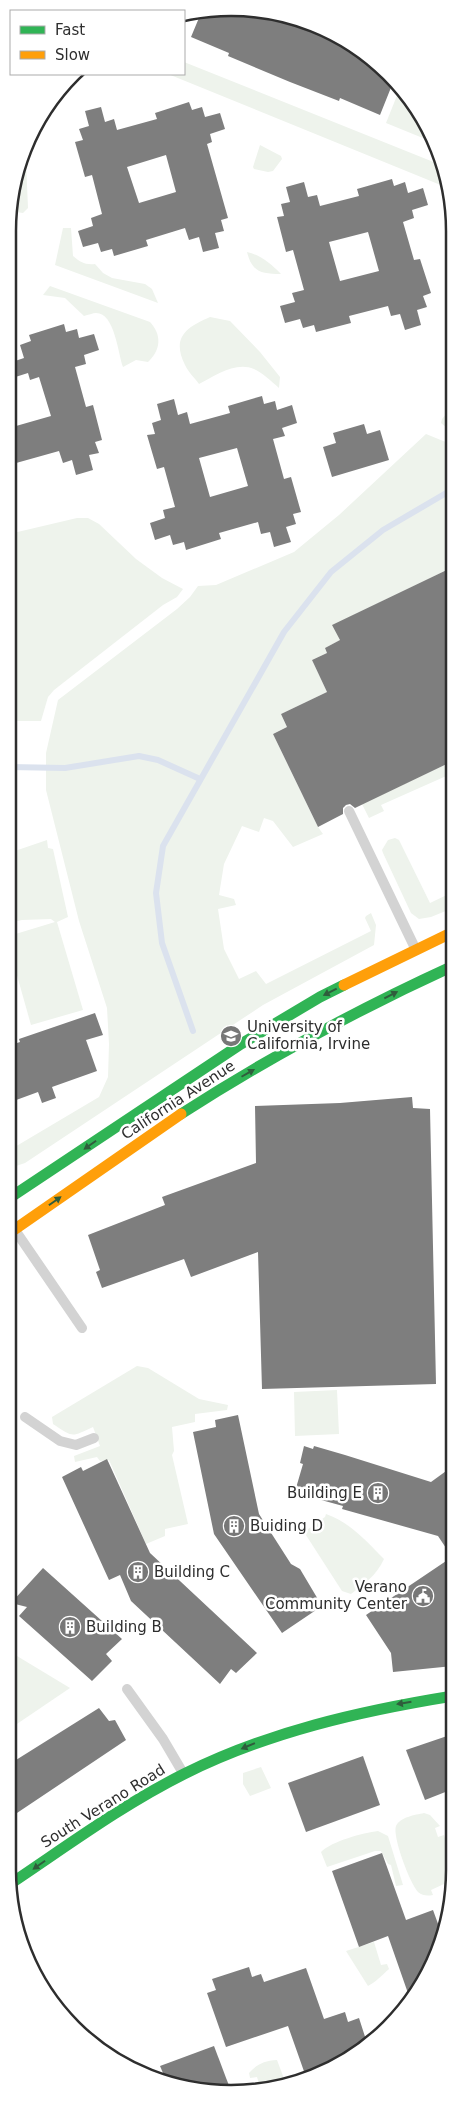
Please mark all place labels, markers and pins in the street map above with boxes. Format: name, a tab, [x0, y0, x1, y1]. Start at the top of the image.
place label: University of California, Irvine	[247, 1018, 370, 1053]
school or university icon: University of California, Irvine	[219, 1024, 243, 1048]
building icon: Building E	[366, 1481, 390, 1505]
place label: Building E	[287, 1484, 362, 1502]
building icon: Buiding D	[222, 1514, 246, 1538]
place label: Buiding D	[250, 1517, 323, 1535]
building icon: Building C	[126, 1560, 150, 1584]
place label: Building C	[154, 1563, 230, 1581]
place label: Verano Community Center	[265, 1578, 408, 1613]
public building icon: Verano Community Center	[411, 1584, 435, 1608]
building icon: Building B	[58, 1615, 82, 1639]
place label: Building B	[86, 1618, 162, 1636]

